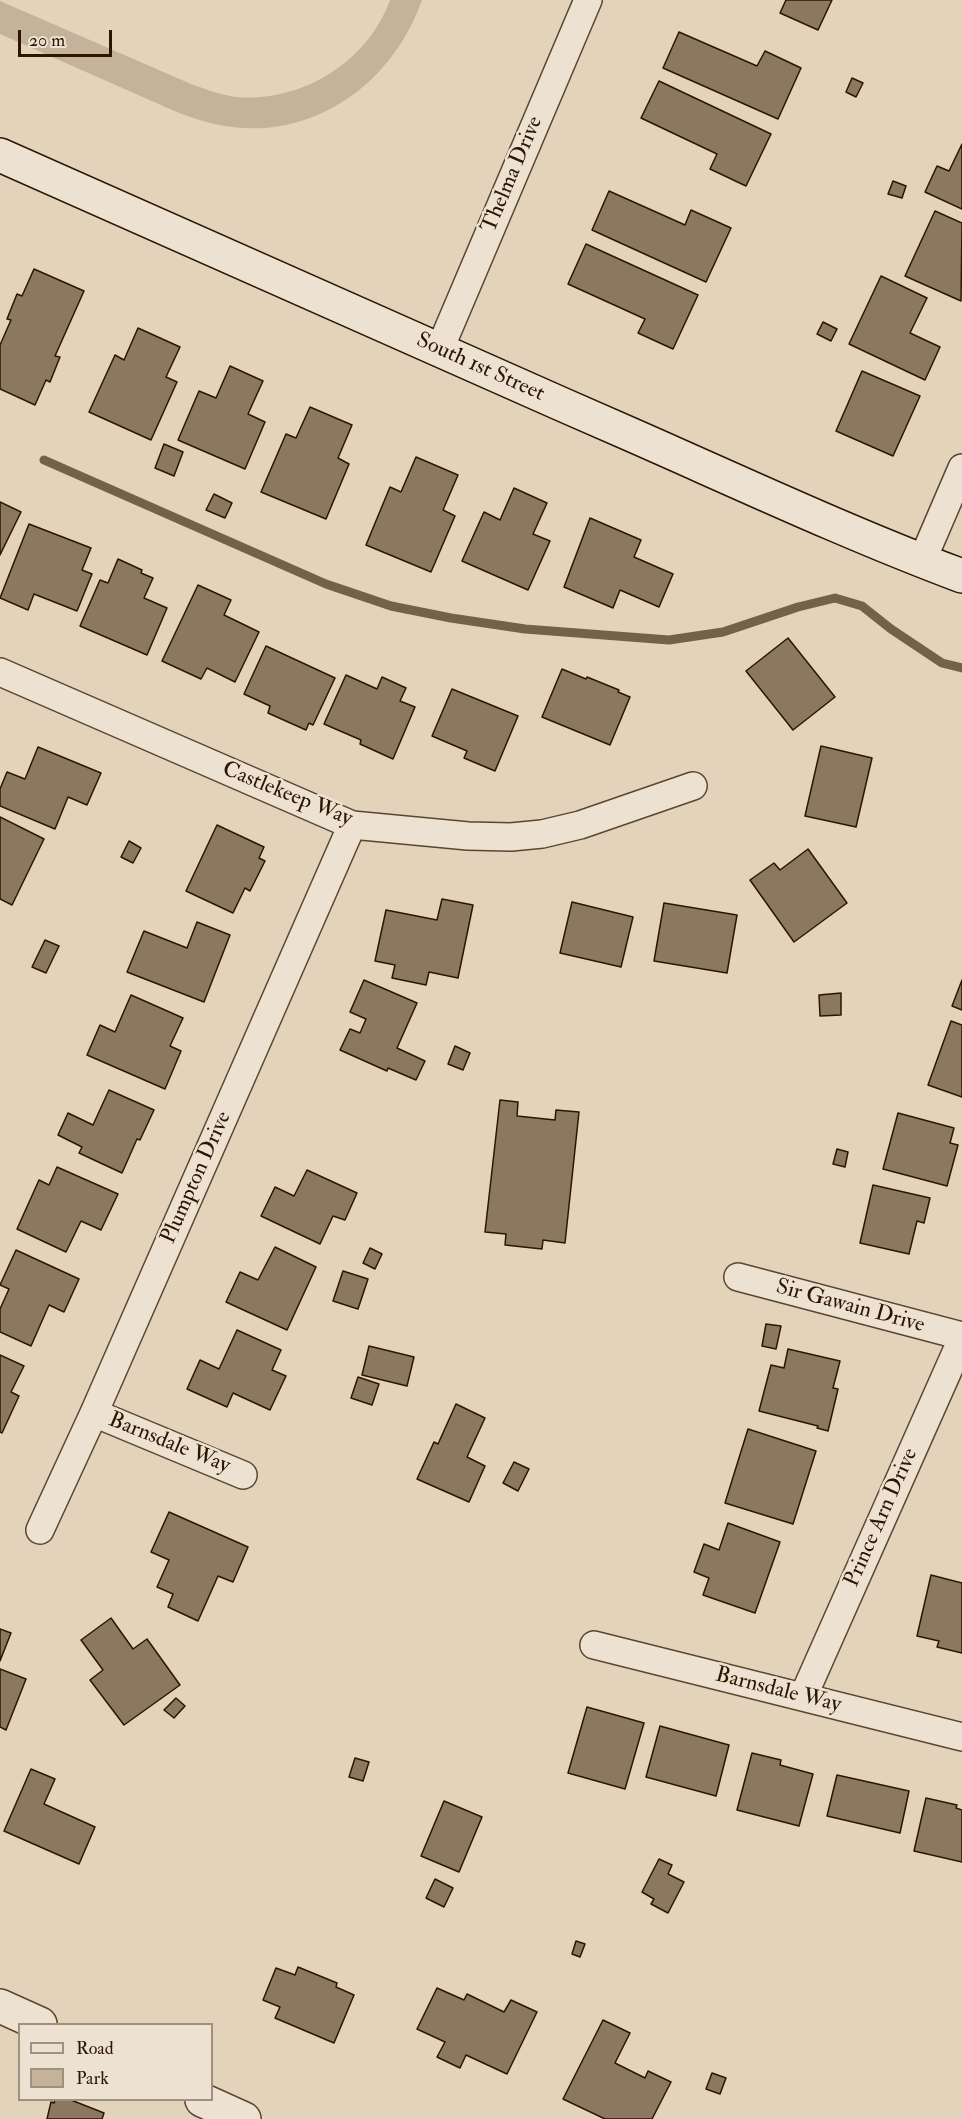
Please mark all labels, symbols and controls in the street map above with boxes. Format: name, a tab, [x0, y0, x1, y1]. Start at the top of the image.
scale bar	[21, 18, 116, 56]
text: 20 m	[29, 29, 65, 52]
street label: Thelma Drive	[477, 113, 549, 237]
street label: South 1st Street	[412, 328, 548, 408]
street label: Castlekeep Way	[218, 757, 356, 833]
street label: Plumpton Drive	[156, 1108, 238, 1248]
street label: Sir Gawain Drive	[773, 1274, 927, 1340]
street label: Barnsdale Way	[104, 1408, 234, 1480]
street label: Prince Arn Drive	[840, 1444, 924, 1592]
street label: Barnsdale Way	[712, 1663, 844, 1719]
legend	[18, 2023, 213, 2101]
text: Road	[76, 2037, 114, 2060]
text: Park	[76, 2067, 109, 2090]

